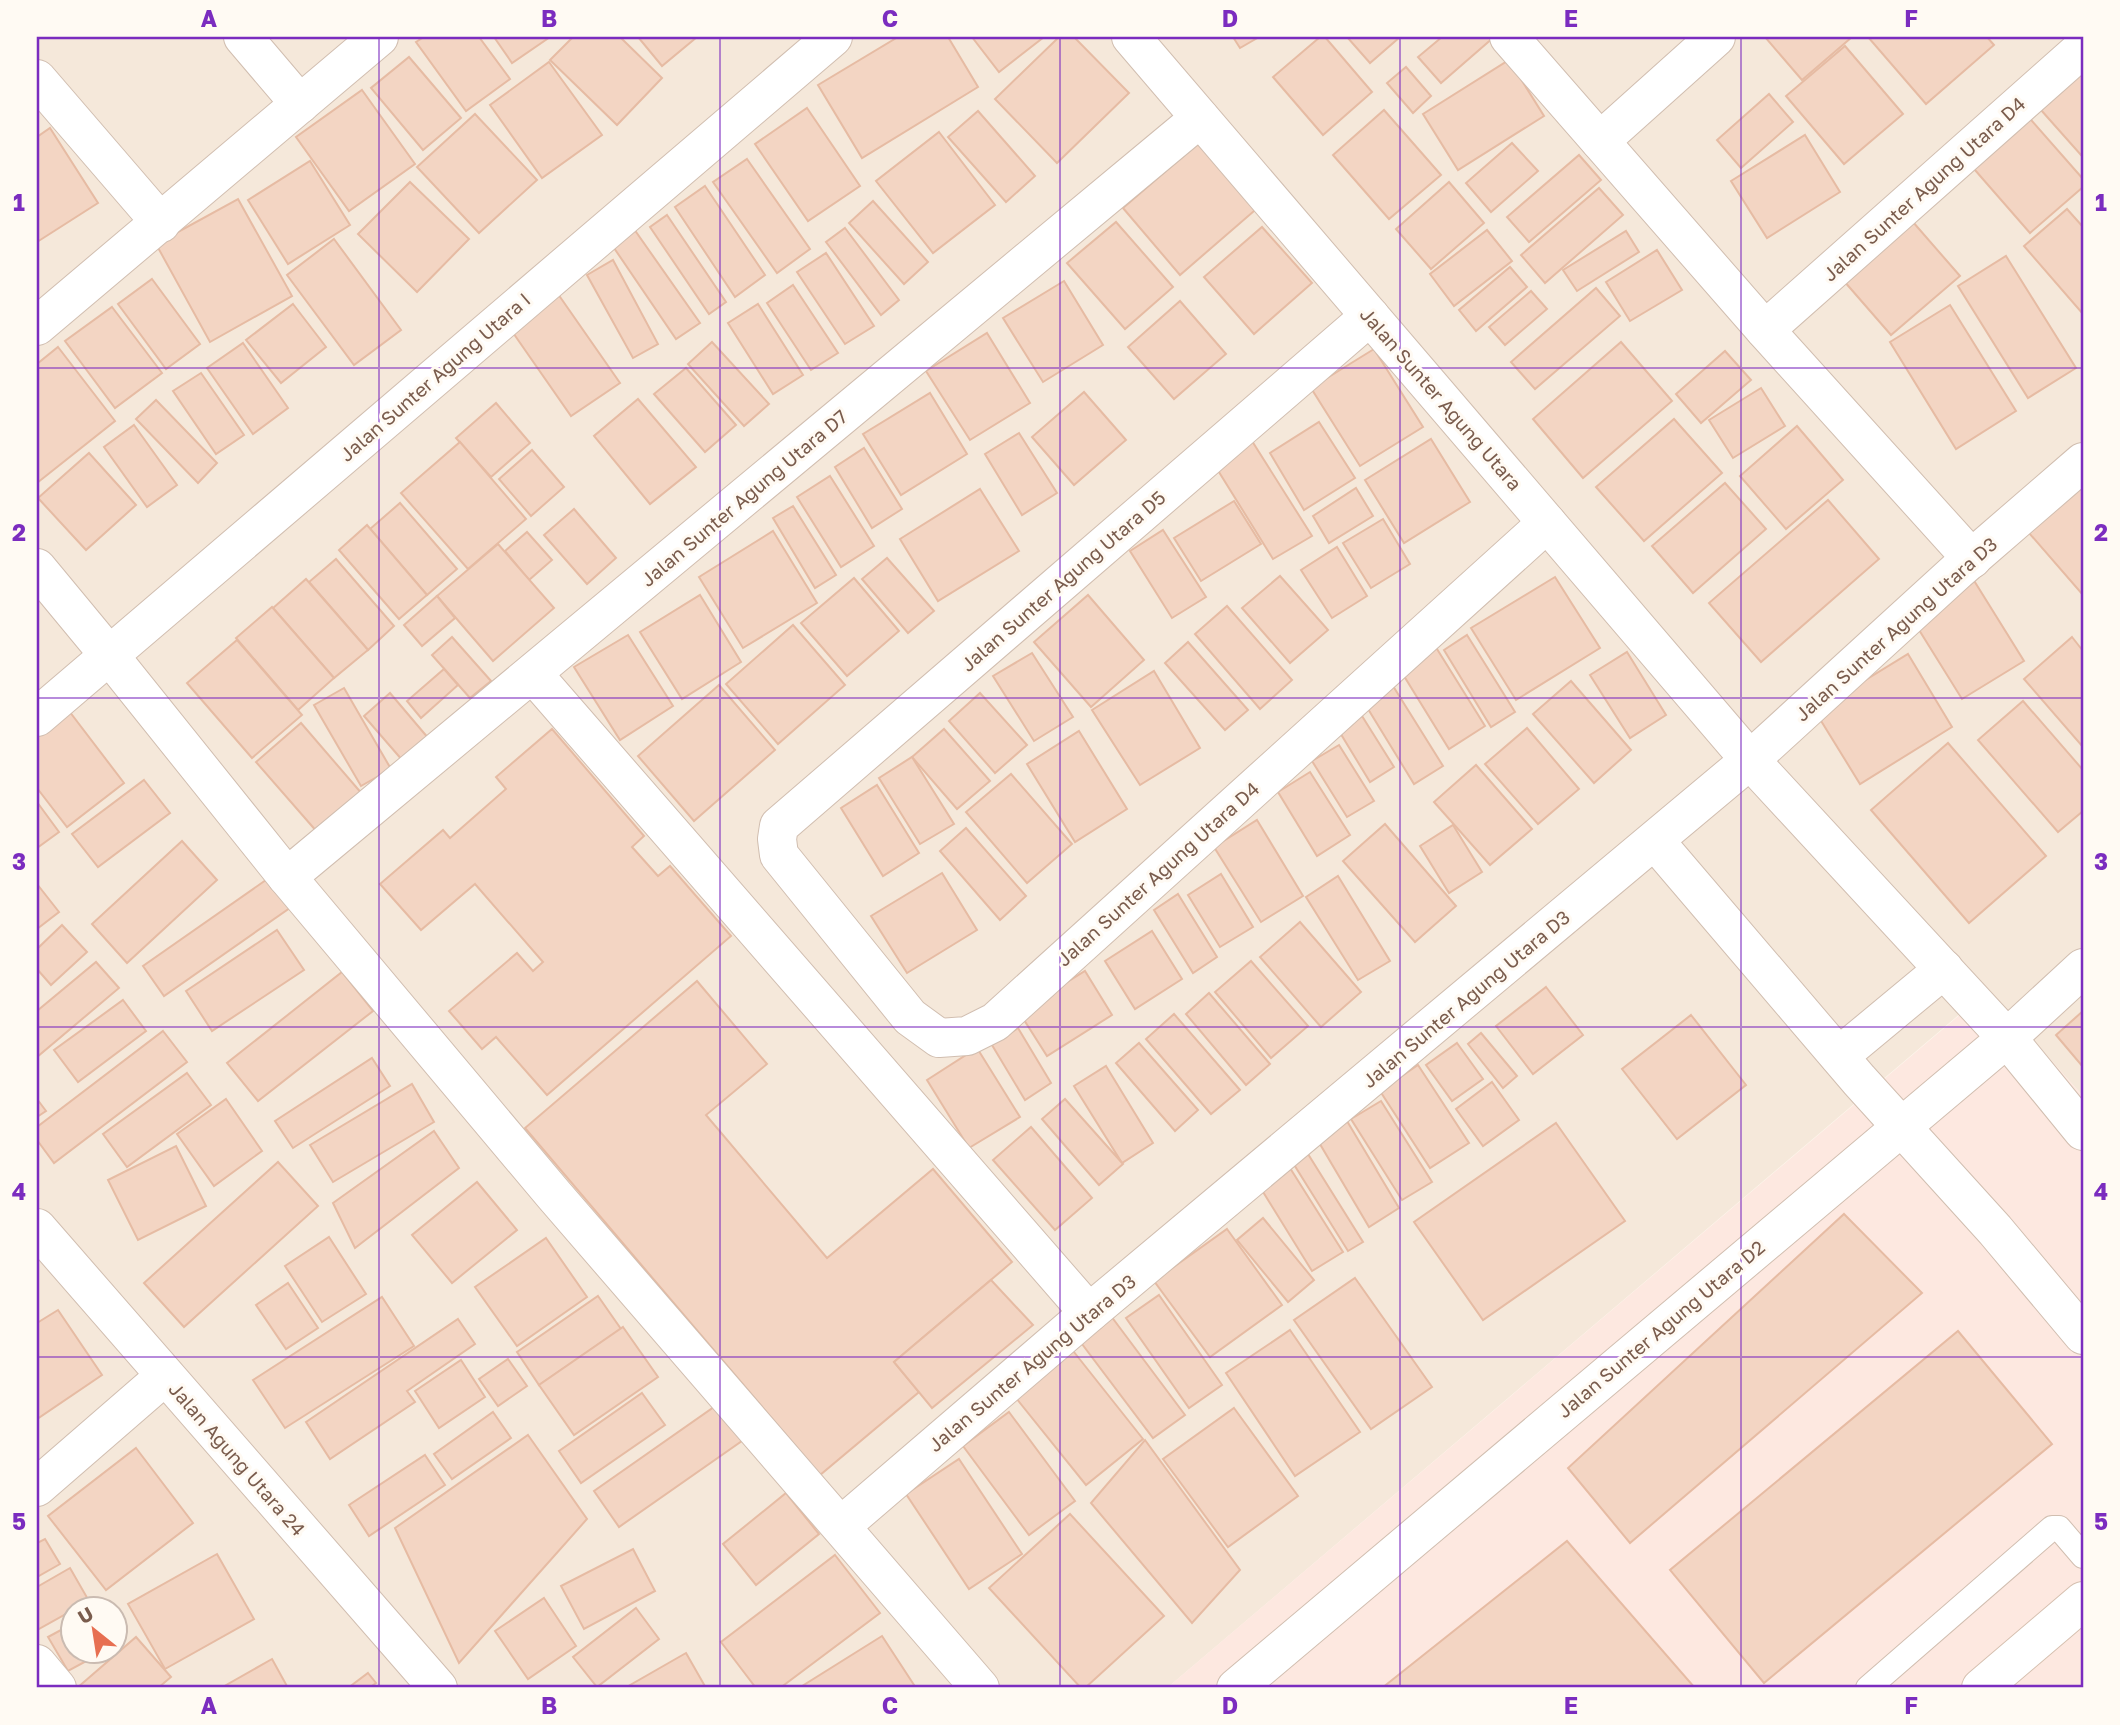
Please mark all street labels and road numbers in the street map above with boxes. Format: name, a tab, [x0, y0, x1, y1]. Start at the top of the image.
street label: Jalan Sunter Agung Utara D4	[1818, 92, 2029, 286]
street label: Jalan Sunter Agung Utara I	[335, 288, 535, 466]
street label: Jalan Sunter Agung Utara	[1356, 303, 1527, 495]
street label: Jalan Sunter Agung Utara D7	[636, 404, 852, 591]
street label: Jalan Sunter Agung Utara D5	[956, 485, 1170, 676]
street label: Jalan Sunter Agung Utara D3	[1790, 532, 2001, 725]
street label: Jalan Sunter Agung Utara D4	[1052, 777, 1263, 971]
street label: Jalan Sunter Agung Utara D3	[1357, 905, 1574, 1092]
street label: Jalan Sunter Agung Utara D2	[1552, 1235, 1769, 1422]
street label: Jalan Sunter Agung Utara D3	[923, 1269, 1140, 1456]
street label: Jalan Agung Utara 24	[164, 1377, 310, 1540]

